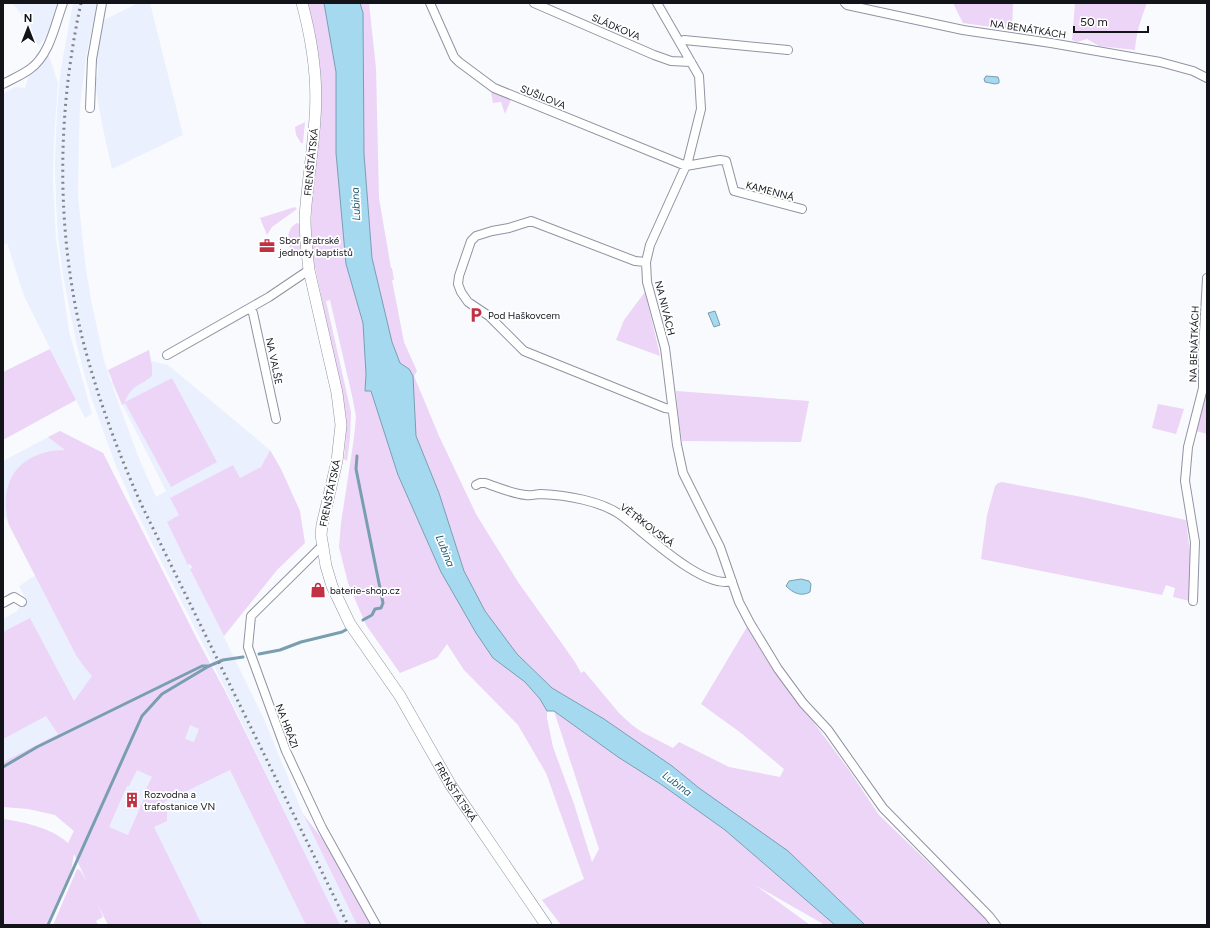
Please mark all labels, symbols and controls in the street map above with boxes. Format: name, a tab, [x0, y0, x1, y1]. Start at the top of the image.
north arrow	[8, 8, 48, 48]
scale bar	[1074, 8, 1148, 34]
street label: SLÁDKOVA	[590, 11, 643, 43]
text: N	[24, 12, 32, 25]
text: 50 m	[1080, 15, 1108, 29]
street label: NA BENÁTKÁCH	[989, 17, 1067, 41]
street label: SUŠILOVA	[518, 82, 568, 112]
street label: FRENŠTÁTSKÁ	[301, 127, 321, 197]
street label: KAMENNÁ	[744, 178, 796, 204]
water label: Lubina	[349, 186, 363, 221]
place label: Sbor Bratrské jednoty baptistů	[278, 234, 353, 259]
office icon: Sbor Bratrské jednoty baptistů	[258, 237, 276, 255]
street label: NA NIVÁCH	[652, 279, 678, 337]
street label: NA BENÁTKÁCH	[1186, 305, 1202, 383]
parking icon: Pod Haškovcem	[467, 306, 485, 324]
place label: Pod Haškovcem	[488, 309, 560, 322]
street label: NA VALŠE	[263, 336, 285, 386]
street label: FRENŠTÁTSKÁ	[317, 458, 344, 528]
street label: VĚTŘKOVSKÁ	[617, 500, 677, 550]
water label: Lubina	[433, 533, 458, 569]
shop icon: baterie-shop.cz	[309, 581, 327, 599]
place label: baterie-shop.cz	[330, 584, 400, 597]
street label: NA HRÁZI	[273, 702, 301, 750]
street label: FRENŠTÁTSKÁ	[432, 759, 480, 824]
water label: Lubina	[660, 769, 695, 800]
place label: Rozvodna a trafostanice VN	[144, 788, 215, 813]
building icon: Rozvodna a trafostanice VN	[123, 791, 141, 809]

